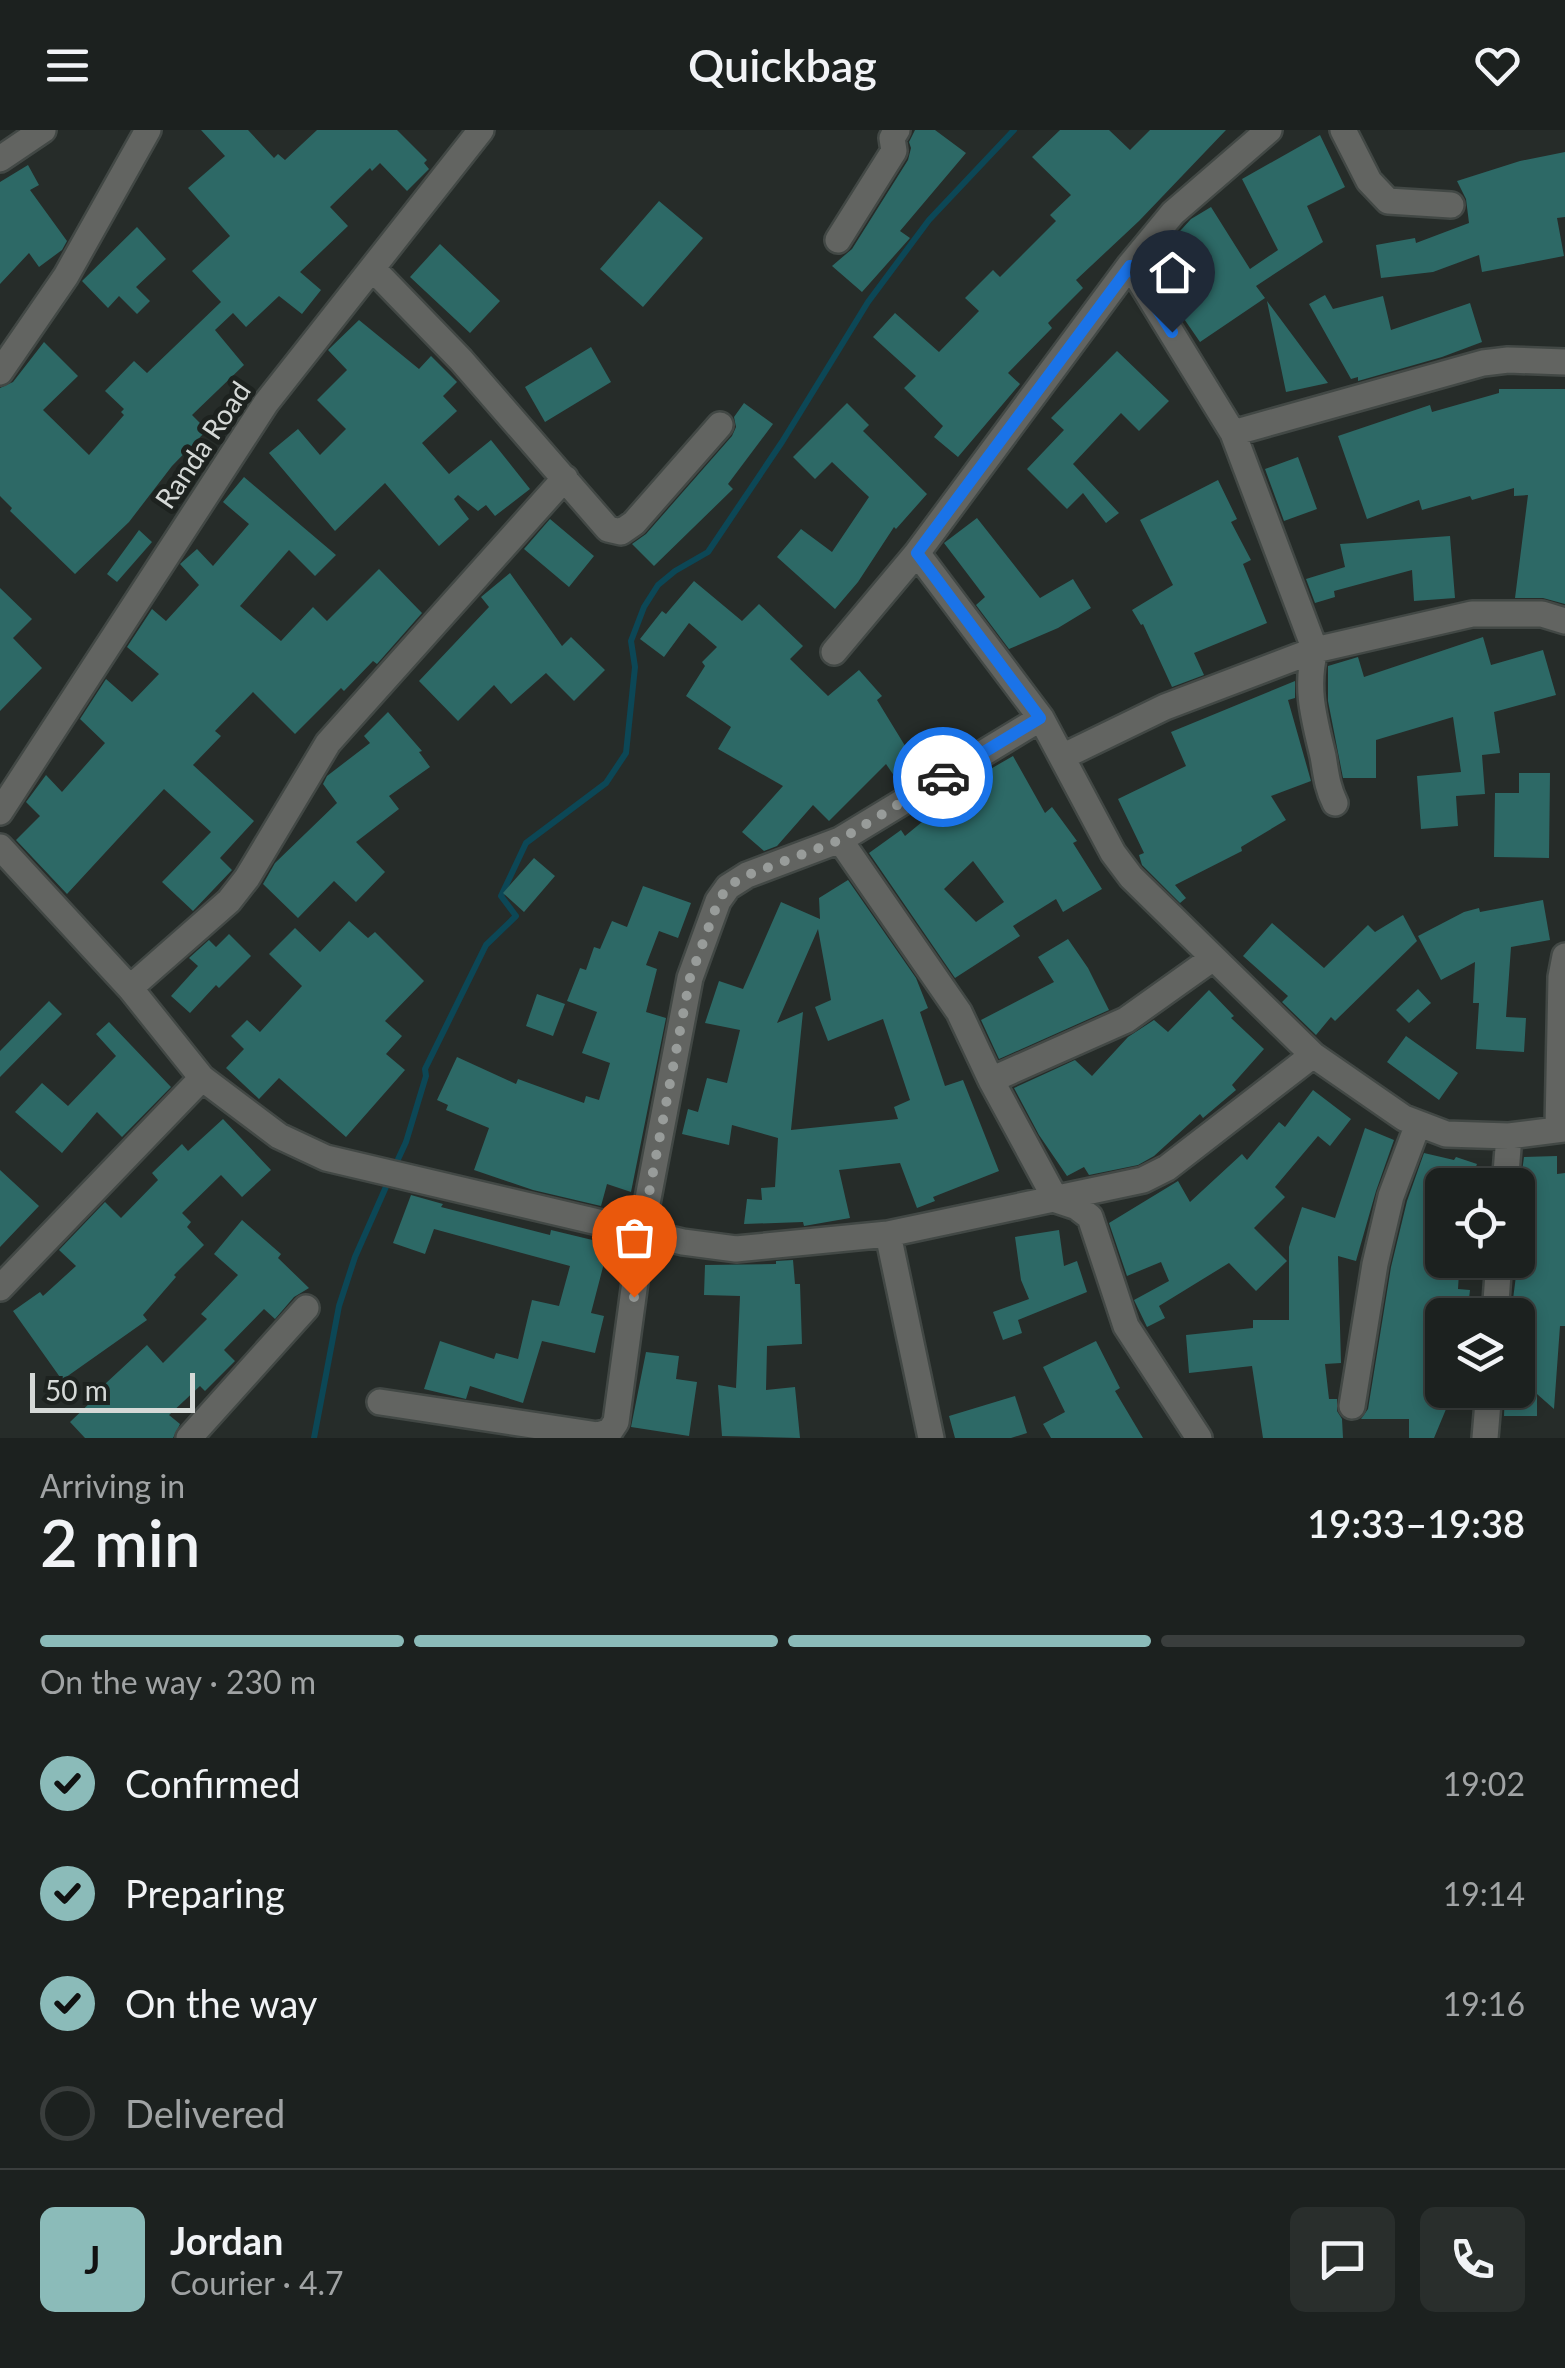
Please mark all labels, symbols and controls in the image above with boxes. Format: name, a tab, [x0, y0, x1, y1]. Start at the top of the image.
icon: menu	[40, 38, 95, 93]
text: Quickbag	[688, 38, 877, 92]
icon: heart	[1470, 38, 1525, 93]
pin	[1130, 230, 1215, 333]
icon: home	[1145, 245, 1200, 300]
street label: Randa Road	[147, 375, 257, 514]
courier	[893, 727, 993, 827]
icon: car	[916, 750, 971, 805]
map controls	[1425, 1168, 1535, 1408]
button: locate	[1425, 1168, 1535, 1278]
pin	[592, 1195, 677, 1298]
icon: bag	[607, 1210, 662, 1265]
button: layers	[1425, 1298, 1535, 1408]
scale bar	[30, 1368, 195, 1412]
text: 50 m	[45, 1373, 108, 1407]
text: Arriving in	[40, 1466, 185, 1505]
text: 19:33–19:38	[1307, 1500, 1525, 1546]
text: 2 min	[40, 1503, 200, 1581]
text: On the way · 230 m	[40, 1662, 316, 1701]
icon: check	[40, 1756, 95, 1811]
text: Confirmed	[125, 1760, 301, 1806]
text: 19:02	[1443, 1764, 1525, 1803]
icon: check	[40, 1866, 95, 1921]
text: Preparing	[125, 1870, 285, 1916]
text: 19:14	[1443, 1874, 1525, 1913]
icon: check	[40, 1976, 95, 2031]
text: On the way	[125, 1980, 317, 2026]
text: 19:16	[1443, 1984, 1525, 2023]
text: Delivered	[125, 2090, 285, 2136]
button: chat	[1290, 2207, 1395, 2312]
button: phone	[1420, 2207, 1525, 2312]
text: Jordan	[170, 2217, 283, 2263]
text: J	[84, 2236, 101, 2282]
text: Courier · 4.7	[170, 2263, 344, 2302]

